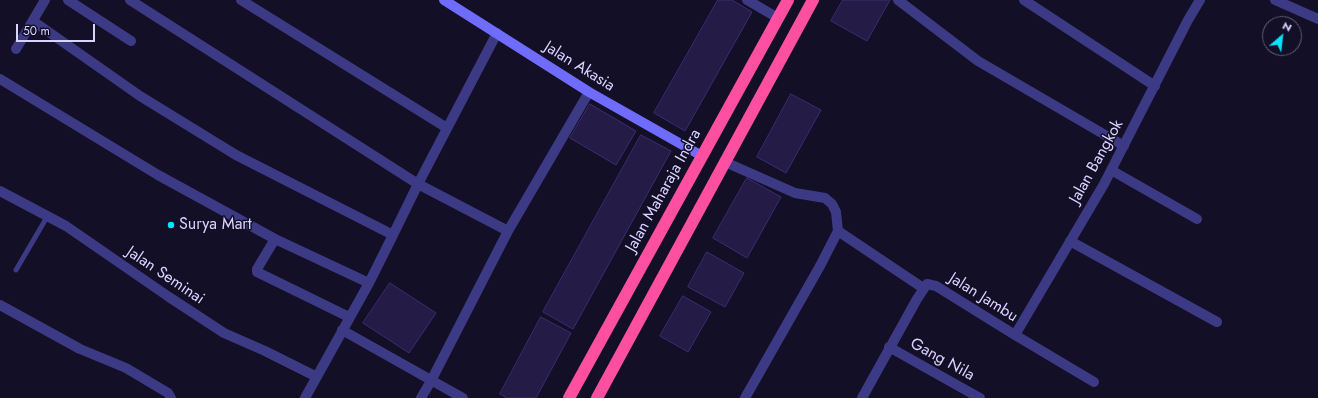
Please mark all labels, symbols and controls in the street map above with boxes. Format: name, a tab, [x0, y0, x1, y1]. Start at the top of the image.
scale bar	[18, 16, 97, 42]
north arrow	[1262, 16, 1302, 56]
text: N	[1280, 17, 1295, 35]
text: 50 m	[23, 22, 50, 40]
street label: Jalan Akasia	[540, 38, 618, 96]
street label: Jalan Bangkok	[1066, 117, 1128, 207]
street label: Jalan Maharaja Indra	[622, 126, 706, 256]
place label: Surya Mart	[179, 215, 252, 235]
marker: Surya Mart	[166, 220, 176, 230]
street label: Jalan Seminai	[122, 243, 208, 309]
street label: Jalan Jambu	[945, 269, 1021, 327]
street label: Gang Nila	[907, 335, 977, 385]

